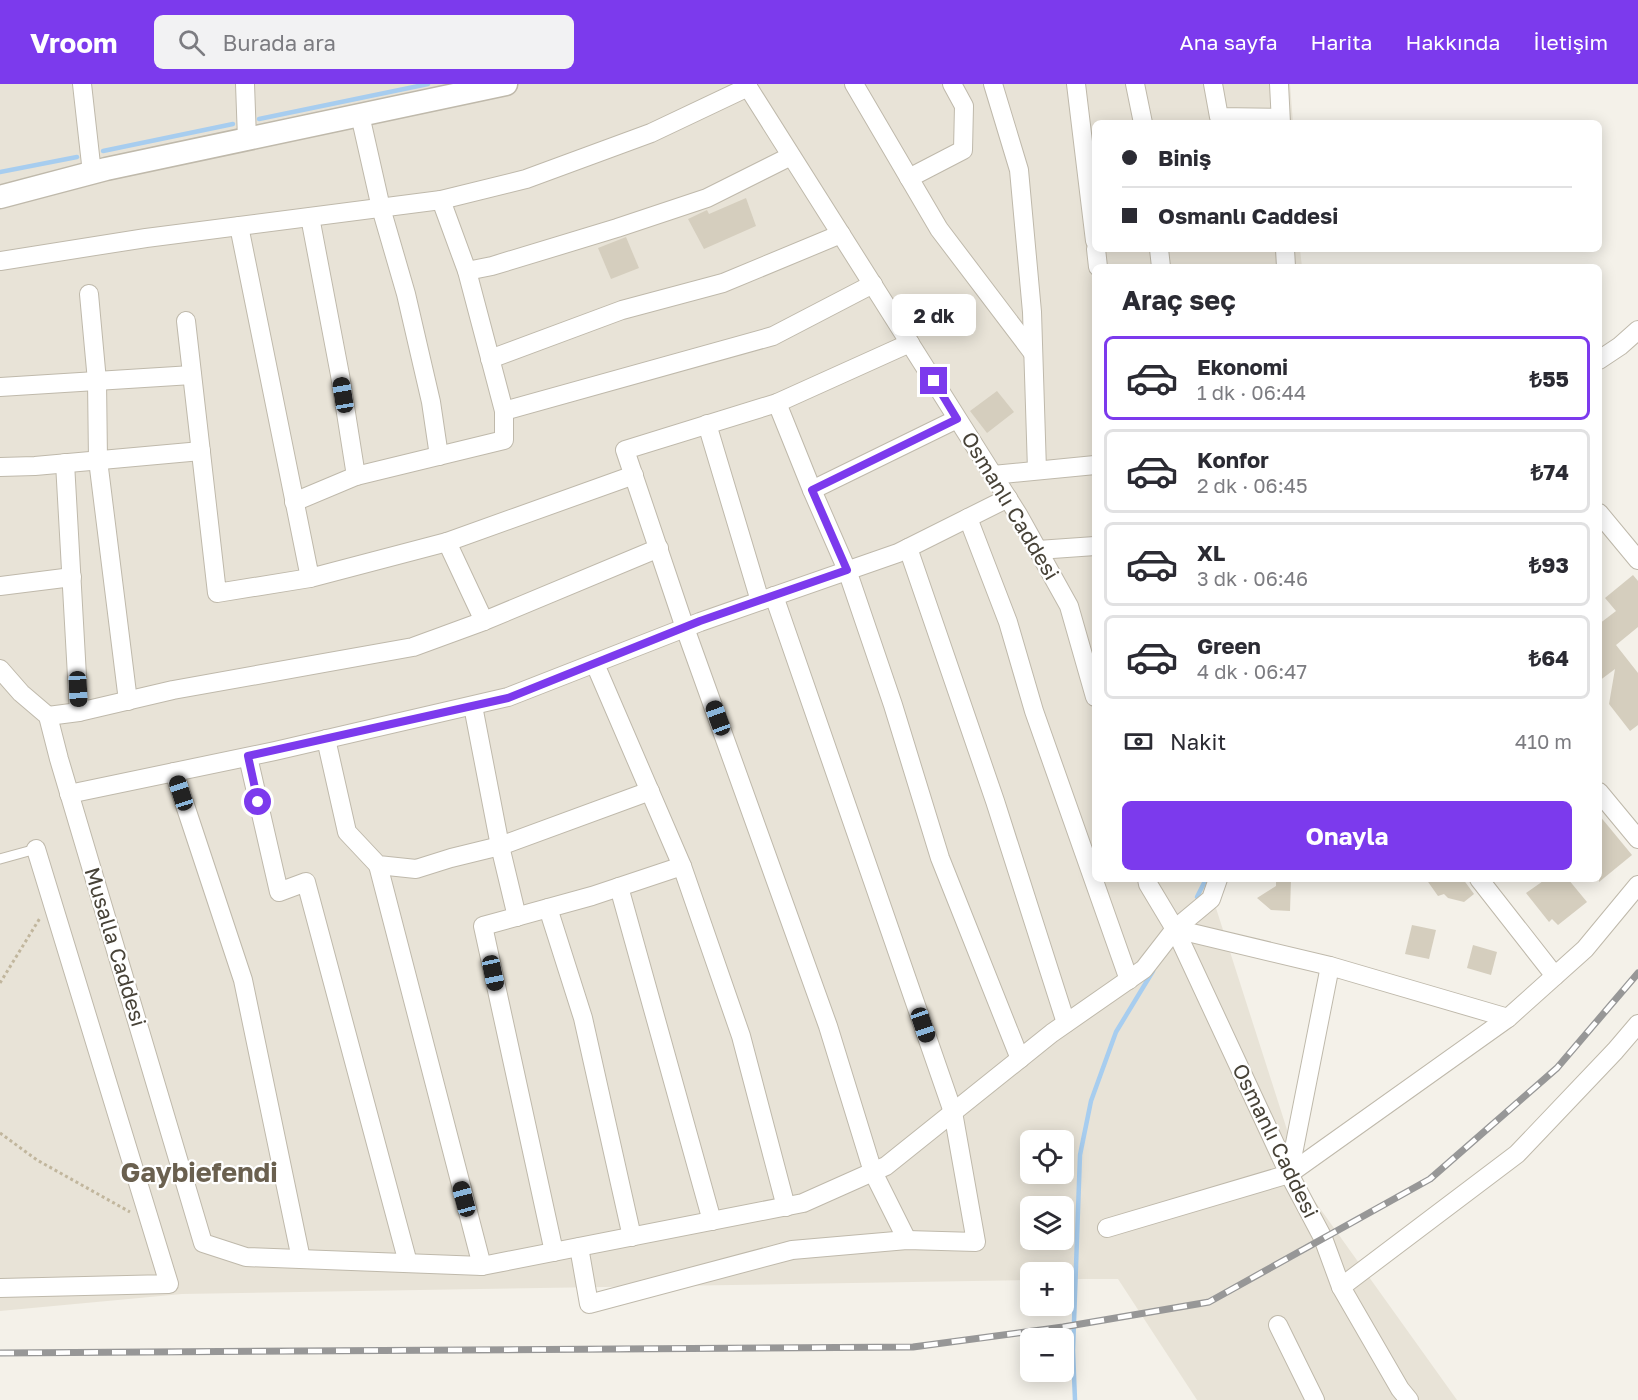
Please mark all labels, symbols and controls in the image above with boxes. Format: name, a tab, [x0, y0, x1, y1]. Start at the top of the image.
search box	[154, 15, 574, 69]
text: Vroom	[30, 26, 118, 59]
icon: search	[175, 26, 208, 59]
text: Burada ara	[223, 29, 336, 56]
text: Ana sayfa	[1180, 29, 1278, 55]
text: Harita	[1311, 29, 1372, 55]
text: Hakkında	[1405, 29, 1500, 55]
text: İletişim	[1533, 29, 1608, 55]
text: Biniş	[1158, 144, 1211, 171]
text: Osmanlı Caddesi	[1158, 202, 1338, 229]
text: Araç seç	[1122, 284, 1236, 316]
callout: 2 dk	[892, 294, 976, 336]
text: 2 dk	[913, 303, 955, 327]
icon: car	[1125, 351, 1179, 405]
text: Ekonomi	[1197, 353, 1288, 380]
text: ₺55	[1530, 365, 1569, 392]
route end	[920, 367, 947, 394]
car	[331, 376, 355, 414]
text: 1 dk · 06:44	[1197, 380, 1306, 404]
street label: Osmanlı Caddesi	[956, 427, 1065, 584]
icon: car	[1125, 444, 1179, 498]
text: Konfor	[1197, 446, 1269, 473]
text: ₺74	[1531, 458, 1569, 485]
text: 2 dk · 06:45	[1197, 473, 1308, 497]
icon: car	[1125, 537, 1179, 591]
text: XL	[1197, 539, 1225, 566]
text: ₺93	[1529, 551, 1569, 578]
text: 3 dk · 06:46	[1197, 566, 1308, 590]
icon: car	[1125, 630, 1179, 684]
text: Green	[1197, 632, 1261, 659]
text: ₺64	[1529, 644, 1569, 671]
text: 4 dk · 06:47	[1197, 659, 1307, 683]
car	[68, 671, 88, 707]
car	[703, 698, 733, 738]
icon: cash	[1122, 725, 1155, 758]
text: Nakit	[1170, 728, 1226, 755]
text: 410 m	[1515, 729, 1572, 753]
car	[167, 773, 195, 813]
route start	[244, 788, 271, 815]
button: Onayla	[1122, 801, 1572, 870]
street label: Musalla Caddesi	[79, 864, 153, 1030]
car	[480, 954, 506, 992]
car	[909, 1005, 937, 1045]
street label: Osmanlı Caddesi	[1227, 1059, 1325, 1222]
map controls	[1020, 1130, 1074, 1382]
button: locate	[1020, 1130, 1074, 1184]
district label: Gaybiefendi	[120, 1156, 278, 1188]
car	[451, 1179, 477, 1219]
button: layers	[1020, 1196, 1074, 1250]
button: +	[1020, 1262, 1074, 1316]
button: −	[1020, 1328, 1074, 1382]

